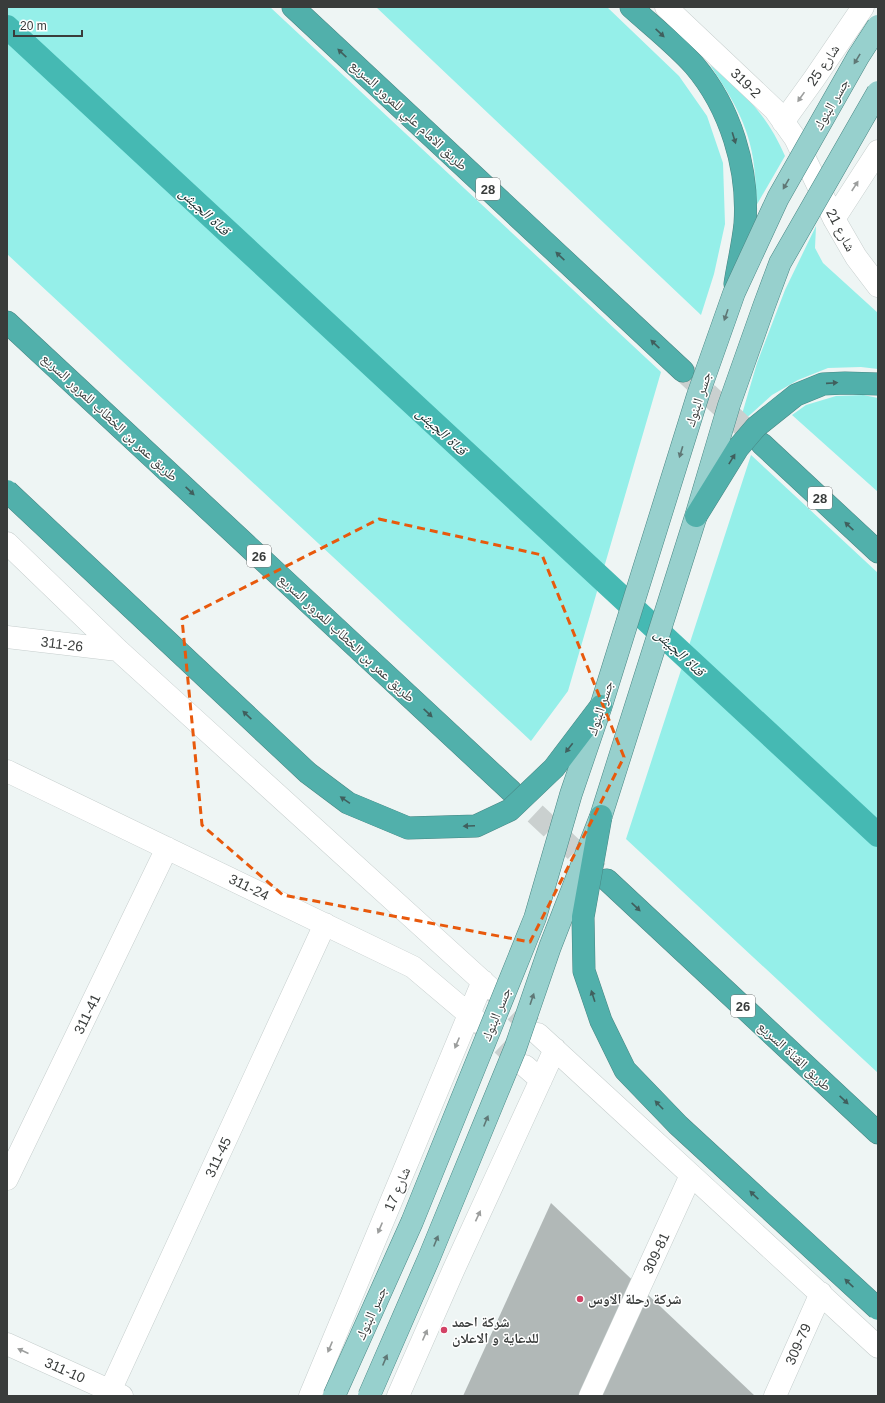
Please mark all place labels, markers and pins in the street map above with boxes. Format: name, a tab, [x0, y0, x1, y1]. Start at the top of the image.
place label: شركة رحلة الاوس	[588, 1291, 682, 1308]
marker: شركة رحلة الاوس	[575, 1294, 585, 1304]
place label: شركة احمد للدعاية و الاعلان	[452, 1314, 539, 1347]
marker: شركة احمد للدعاية و الاعلان	[439, 1325, 449, 1335]

